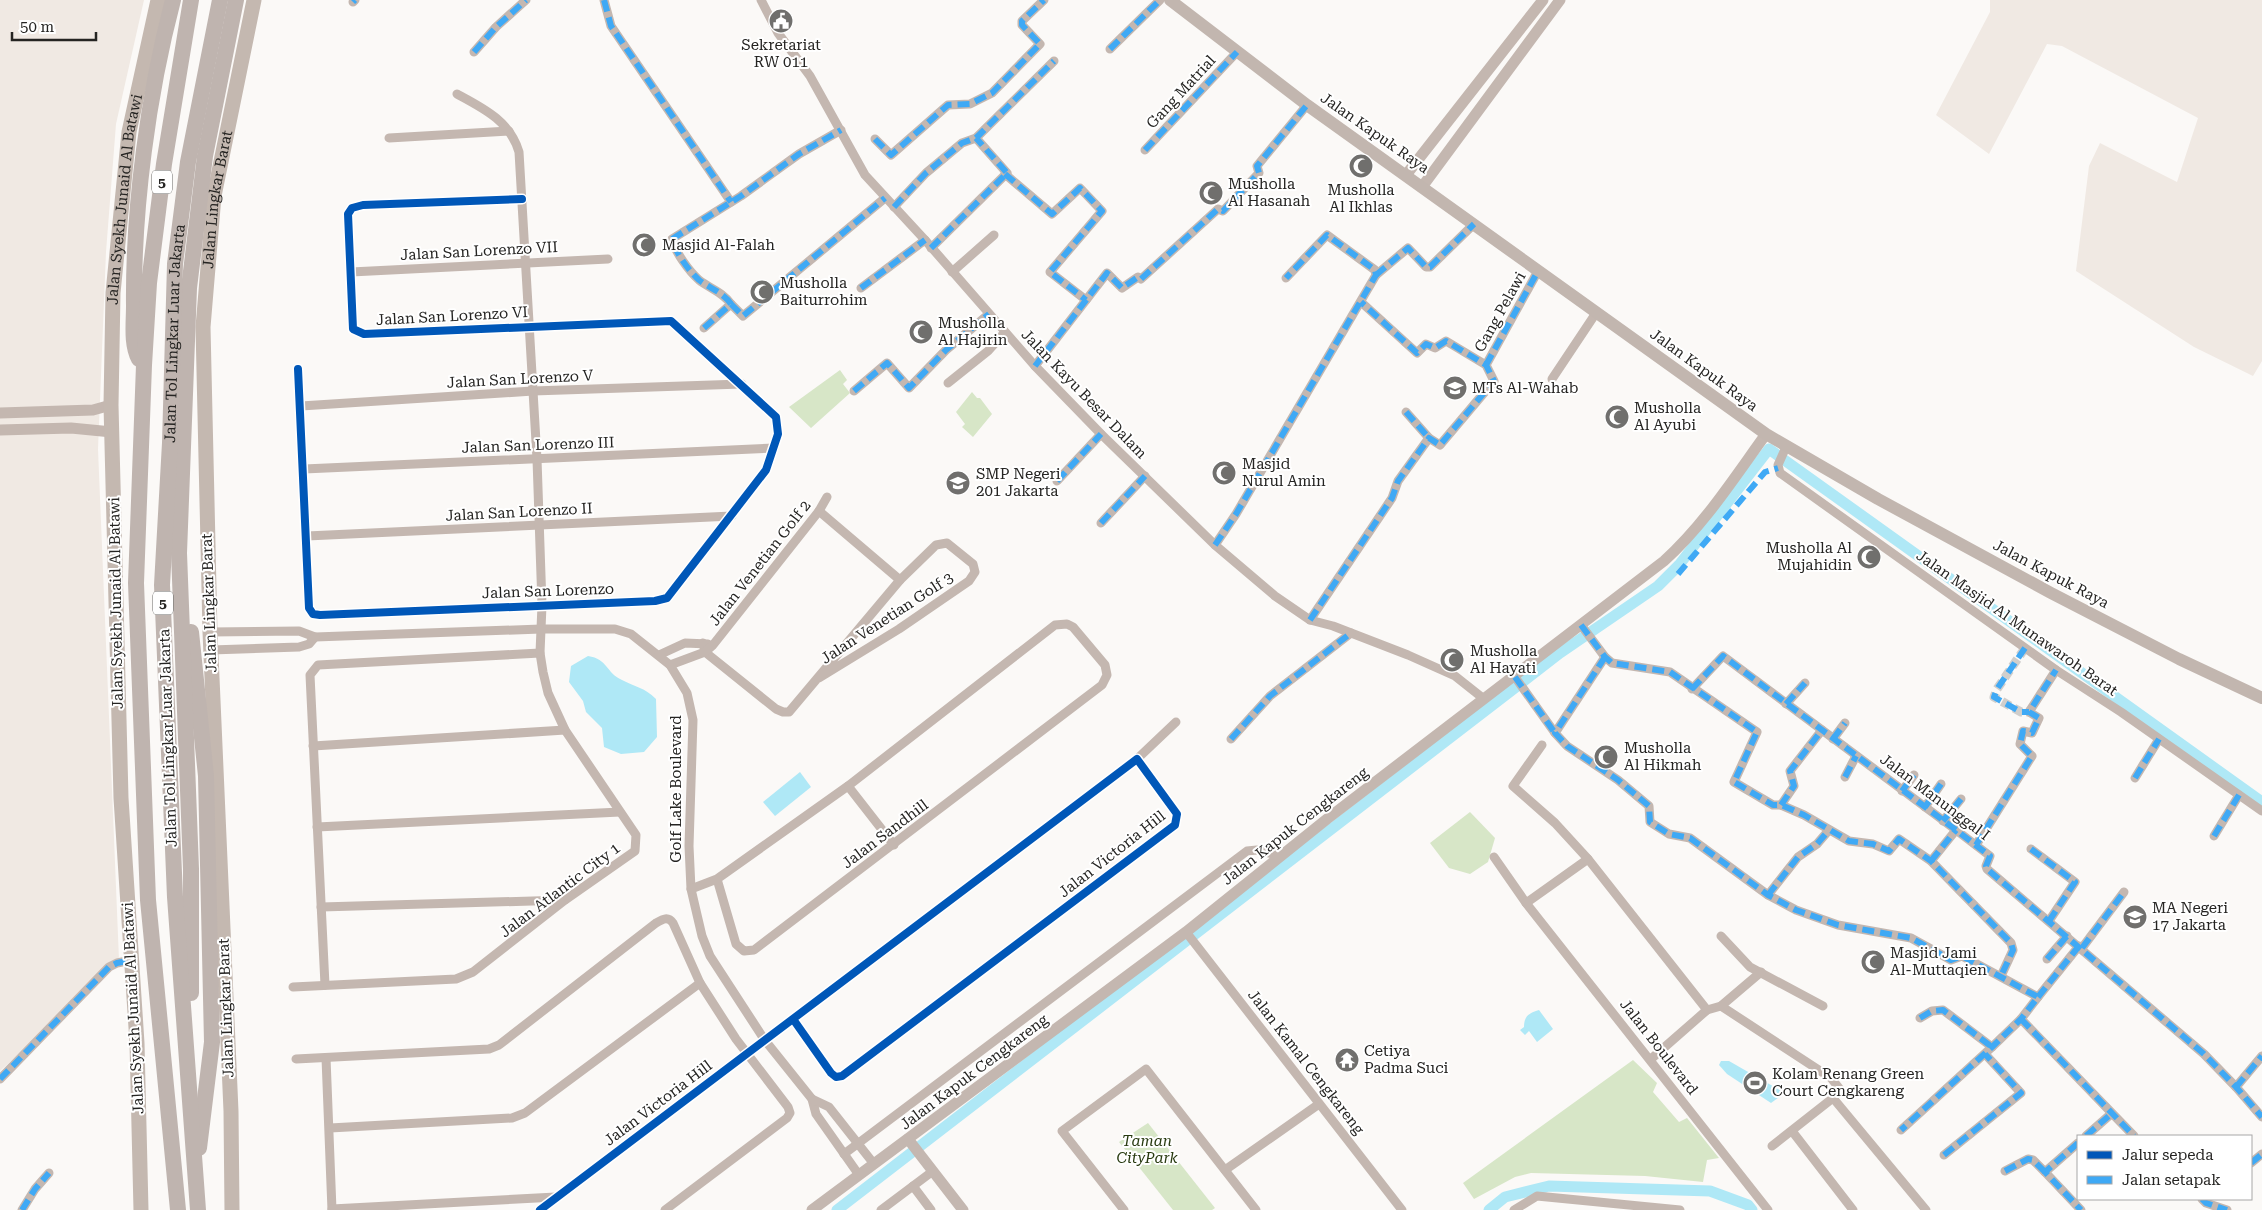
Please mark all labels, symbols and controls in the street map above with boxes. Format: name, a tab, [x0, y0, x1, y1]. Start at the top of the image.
public building icon: Sekretariat RW 011	[768, 8, 794, 34]
scale bar	[12, 10, 96, 42]
text: 50 m	[20, 18, 55, 36]
place label: Sekretariat RW 011	[741, 36, 821, 71]
street label: Gang Matrial	[1143, 51, 1220, 132]
street label: Jalan Kapuk Raya	[1317, 89, 1433, 177]
street label: Jalan Syekh Junaid Al Batawi	[104, 92, 146, 305]
street label: Jalan Lingkar Barat	[199, 128, 236, 269]
mosque icon: Musholla Al Ikhlas	[1348, 153, 1374, 179]
road number: 5	[152, 170, 172, 193]
place label: Musholla Al Hasanah	[1228, 175, 1311, 210]
mosque icon: Musholla Al Hasanah	[1198, 180, 1224, 206]
place label: Musholla Al Ikhlas	[1327, 181, 1395, 216]
street label: Jalan Tol Lingkar Luar Jakarta	[161, 223, 189, 443]
mosque icon: Masjid Al-Falah	[631, 232, 657, 258]
place label: Masjid Al-Falah	[662, 236, 775, 254]
street label: Jalan San Lorenzo VII	[400, 238, 558, 264]
street label: Gang Pelawi	[1471, 269, 1530, 355]
place label: Musholla Baiturrohim	[780, 274, 868, 309]
mosque icon: Musholla Baiturrohim	[749, 279, 775, 305]
street label: Jalan San Lorenzo VI	[376, 303, 528, 329]
place label: Musholla Al Hajirin	[938, 314, 1008, 349]
mosque icon: Musholla Al Hajirin	[908, 319, 934, 345]
street label: Jalan Kapuk Raya	[1647, 325, 1761, 415]
street label: Jalan Kayu Besar Dalam	[1018, 326, 1151, 463]
street label: Jalan San Lorenzo V	[446, 366, 594, 392]
school or university icon: MTs Al-Wahab	[1442, 375, 1468, 401]
place label: MTs Al-Wahab	[1472, 379, 1578, 397]
place label: Musholla Al Ayubi	[1634, 399, 1701, 434]
mosque icon: Musholla Al Ayubi	[1604, 404, 1630, 430]
street label: Jalan San Lorenzo III	[461, 433, 615, 457]
place label: Masjid Nurul Amin	[1242, 455, 1326, 490]
mosque icon: Masjid Nurul Amin	[1211, 460, 1237, 486]
place label: SMP Negeri 201 Jakarta	[976, 465, 1061, 500]
school or university icon: SMP Negeri 201 Jakarta	[945, 470, 971, 496]
street label: Jalan Syekh Junaid Al Batawi	[105, 497, 127, 709]
street label: Jalan Venetian Golf 2	[705, 497, 815, 629]
street label: Jalan San Lorenzo II	[445, 499, 593, 525]
street label: Jalan Lingkar Barat	[198, 533, 220, 673]
street label: Jalan Kapuk Raya	[1990, 536, 2112, 612]
place label: Musholla Al Mujahidin	[1766, 539, 1852, 574]
mosque icon: Musholla Al Mujahidin	[1856, 544, 1882, 570]
street label: Jalan Masjid Al Munawaroh Barat	[1913, 546, 2121, 700]
street label: Jalan Venetian Golf 3	[817, 568, 957, 668]
street label: Jalan San Lorenzo	[482, 580, 614, 602]
road number: 5	[153, 592, 173, 614]
street label: Jalan Tol Lingkar Luar Jakarta	[155, 628, 181, 848]
place label: Musholla Al Hayati	[1470, 642, 1537, 677]
mosque icon: Musholla Al Hayati	[1439, 647, 1465, 673]
street label: Golf Lake Boulevard	[667, 715, 685, 863]
place label: Musholla Al Hikmah	[1624, 739, 1702, 774]
mosque icon: Musholla Al Hikmah	[1593, 744, 1619, 770]
street label: Jalan Manunggal I	[1877, 750, 1993, 844]
street label: Jalan Kapuk Cengkareng	[1218, 763, 1372, 889]
street label: Jalan Sandhill	[838, 796, 932, 872]
street label: Jalan Victoria Hill	[1055, 807, 1169, 901]
street label: Jalan Atlantic City 1	[496, 839, 624, 941]
place label: MA Negeri 17 Jakarta	[2152, 899, 2228, 934]
street label: Jalan Syekh Junaid Al Batawi	[118, 901, 148, 1114]
school or university icon: MA Negeri 17 Jakarta	[2122, 904, 2148, 930]
street label: Jalan Lingkar Barat	[215, 938, 237, 1078]
place label: Masjid Jami Al-Muttaqien	[1890, 944, 1987, 979]
mosque icon: Masjid Jami Al-Muttaqien	[1860, 949, 1886, 975]
street label: Jalan Kamal Cengkareng	[1244, 986, 1368, 1138]
street label: Jalan Boulevard	[1616, 996, 1702, 1099]
street label: Jalan Kapuk Cengkareng	[896, 1010, 1052, 1134]
place label: Cetiya Padma Suci	[1364, 1042, 1449, 1077]
temple icon: Cetiya Padma Suci	[1334, 1047, 1360, 1073]
street label: Jalan Victoria Hill	[601, 1056, 716, 1149]
place label: Kolam Renang Green Court Cengkareng	[1772, 1065, 1925, 1100]
sports icon: Kolam Renang Green Court Cengkareng	[1742, 1070, 1768, 1096]
park label: Taman CityPark	[1116, 1132, 1178, 1167]
legend	[2077, 1135, 2252, 1200]
text: Jalur sepeda	[2122, 1146, 2213, 1164]
text: Jalan setapak	[2122, 1171, 2221, 1189]

